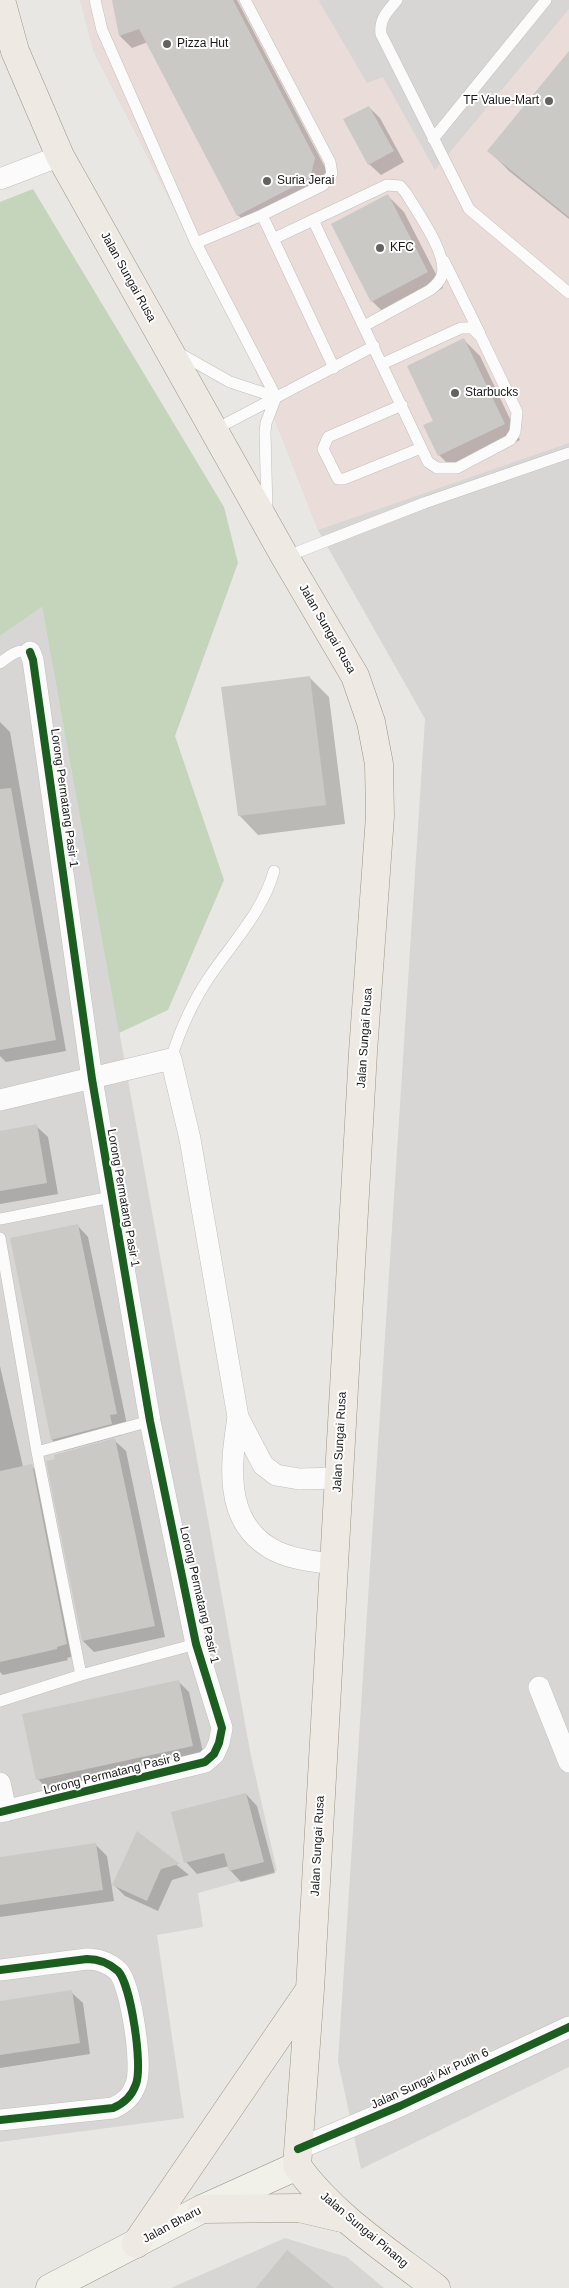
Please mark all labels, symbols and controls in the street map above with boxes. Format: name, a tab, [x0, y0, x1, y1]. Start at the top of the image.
place label: Pizza Hut	[177, 37, 228, 51]
marker: Pizza Hut	[161, 38, 173, 50]
place label: TF Value-Mart	[463, 94, 539, 108]
marker: TF Value-Mart	[543, 95, 555, 107]
place label: Suria Jerai	[277, 174, 334, 188]
marker: Suria Jerai	[261, 175, 273, 187]
street label: Jalan Sungai Rusa	[97, 229, 159, 325]
place label: KFC	[390, 241, 414, 255]
marker: KFC	[374, 242, 386, 254]
place label: Starbucks	[465, 386, 518, 400]
marker: Starbucks	[449, 387, 461, 399]
street label: Jalan Sungai Rusa	[296, 582, 358, 676]
street label: Lorong Permatang Pasir 1	[47, 728, 81, 868]
street label: Jalan Sungai Rusa	[354, 987, 376, 1089]
street label: Lorong Permatang Pasir 1	[104, 1128, 142, 1268]
street label: Jalan Sungai Rusa	[330, 1391, 350, 1493]
street label: Lorong Permatang Pasir 1	[176, 1525, 222, 1665]
street label: Lorong Permatang Pasir 8	[42, 1750, 182, 1798]
street label: Jalan Sungai Rusa	[308, 1795, 328, 1897]
street label: Jalan Sungai Air Putih 6	[369, 2045, 491, 2113]
street label: Jalan Sungai Pinang	[317, 2189, 411, 2271]
street label: Jalan Bharu	[140, 2204, 204, 2246]

